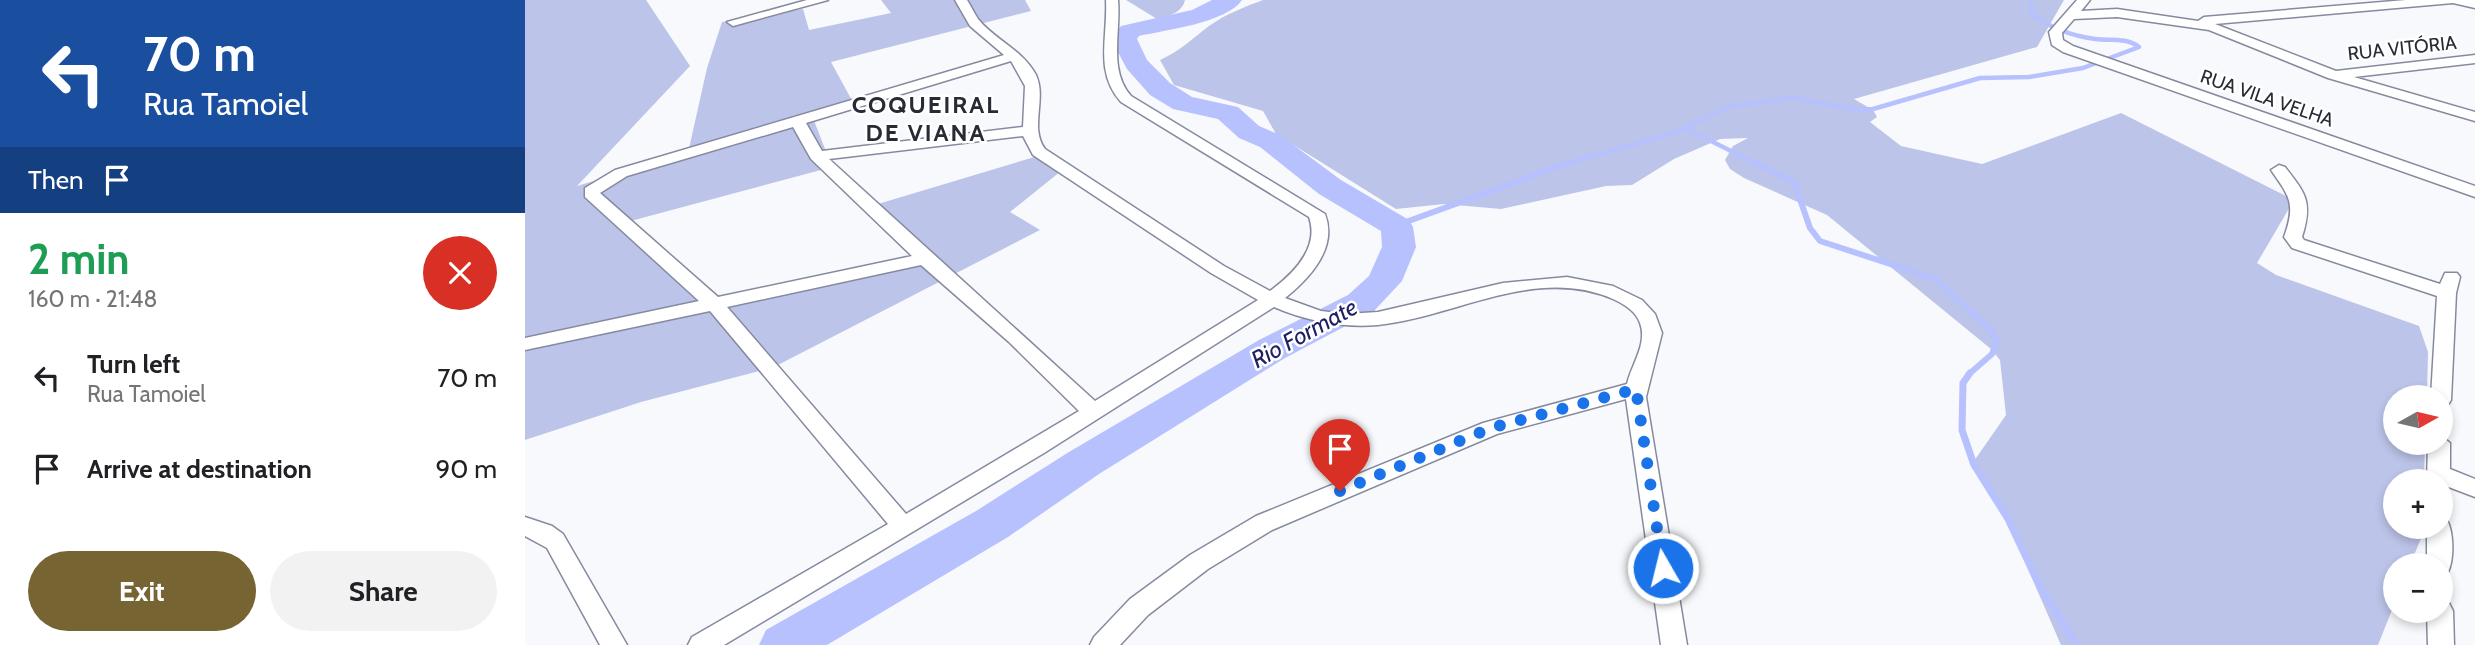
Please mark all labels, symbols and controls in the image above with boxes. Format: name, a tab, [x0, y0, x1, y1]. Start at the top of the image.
text: 70 m	[143, 24, 256, 83]
icon: left	[28, 28, 119, 119]
street label: RUA VITÓRIA	[2346, 30, 2458, 65]
street label: RUA VILA VELHA	[2197, 64, 2337, 132]
text: Rua Tamoiel	[143, 84, 308, 123]
district label: COQUEIRAL DE VIANA	[852, 90, 1000, 147]
icon: arrive	[98, 161, 136, 199]
text: Then	[28, 164, 84, 196]
text: 2 min	[28, 233, 129, 285]
button: close	[423, 236, 497, 310]
text: 160 m · 21:48	[28, 285, 157, 313]
water label: Rio Formate	[1246, 292, 1362, 374]
text: Turn left	[87, 348, 180, 380]
icon: left	[28, 359, 66, 397]
text: 70 m	[437, 362, 497, 394]
text: Rua Tamoiel	[87, 380, 206, 408]
north arrow	[2383, 385, 2453, 455]
map controls	[2383, 385, 2453, 623]
pin	[1310, 419, 1370, 491]
icon: arrive	[1321, 430, 1359, 468]
icon: arrive	[28, 450, 66, 488]
text: Arrive at destination	[87, 453, 312, 485]
text: 90 m	[435, 453, 497, 485]
button: +	[2383, 469, 2453, 539]
position arrow	[1626, 531, 1700, 605]
button: Exit	[28, 551, 256, 631]
button: Share	[270, 551, 497, 631]
button: −	[2383, 553, 2453, 623]

